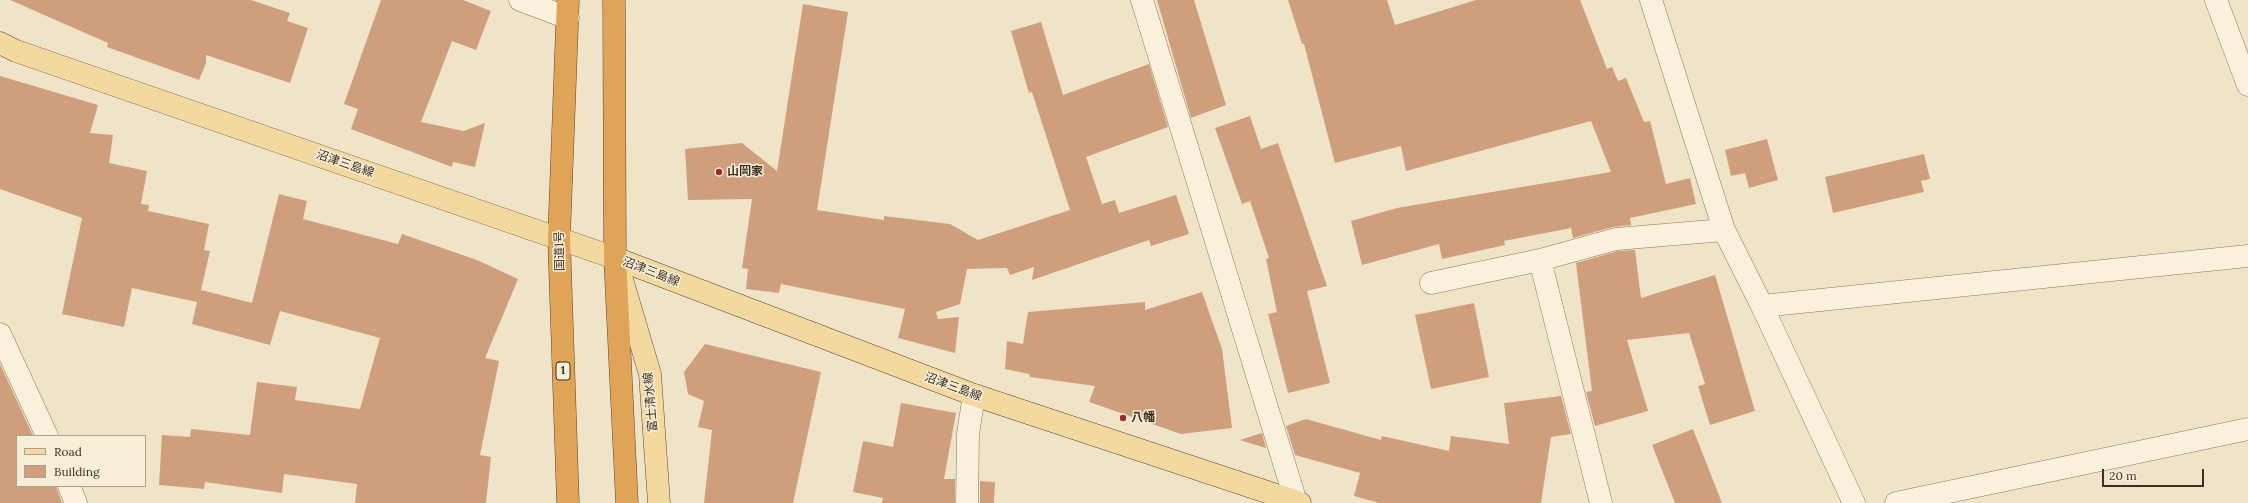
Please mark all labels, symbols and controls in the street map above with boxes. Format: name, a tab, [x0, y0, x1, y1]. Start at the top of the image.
street label: 沼津三島線	[314, 147, 376, 181]
place label: 山岡家	[727, 165, 763, 179]
marker: 山岡家	[714, 167, 724, 177]
street label: 国道1号	[552, 231, 568, 271]
street label: 沼津三島線	[620, 255, 682, 289]
road number: 1	[556, 362, 570, 380]
street label: 沼津三島線	[922, 370, 984, 404]
street label: 富士清水線	[641, 371, 661, 433]
place label: 八幡	[1131, 411, 1155, 425]
marker: 八幡	[1118, 413, 1128, 423]
legend	[16, 435, 146, 487]
text: Road	[54, 444, 82, 459]
scale bar	[2104, 461, 2206, 487]
text: Building	[54, 464, 100, 479]
text: 20 m	[2109, 468, 2137, 483]

